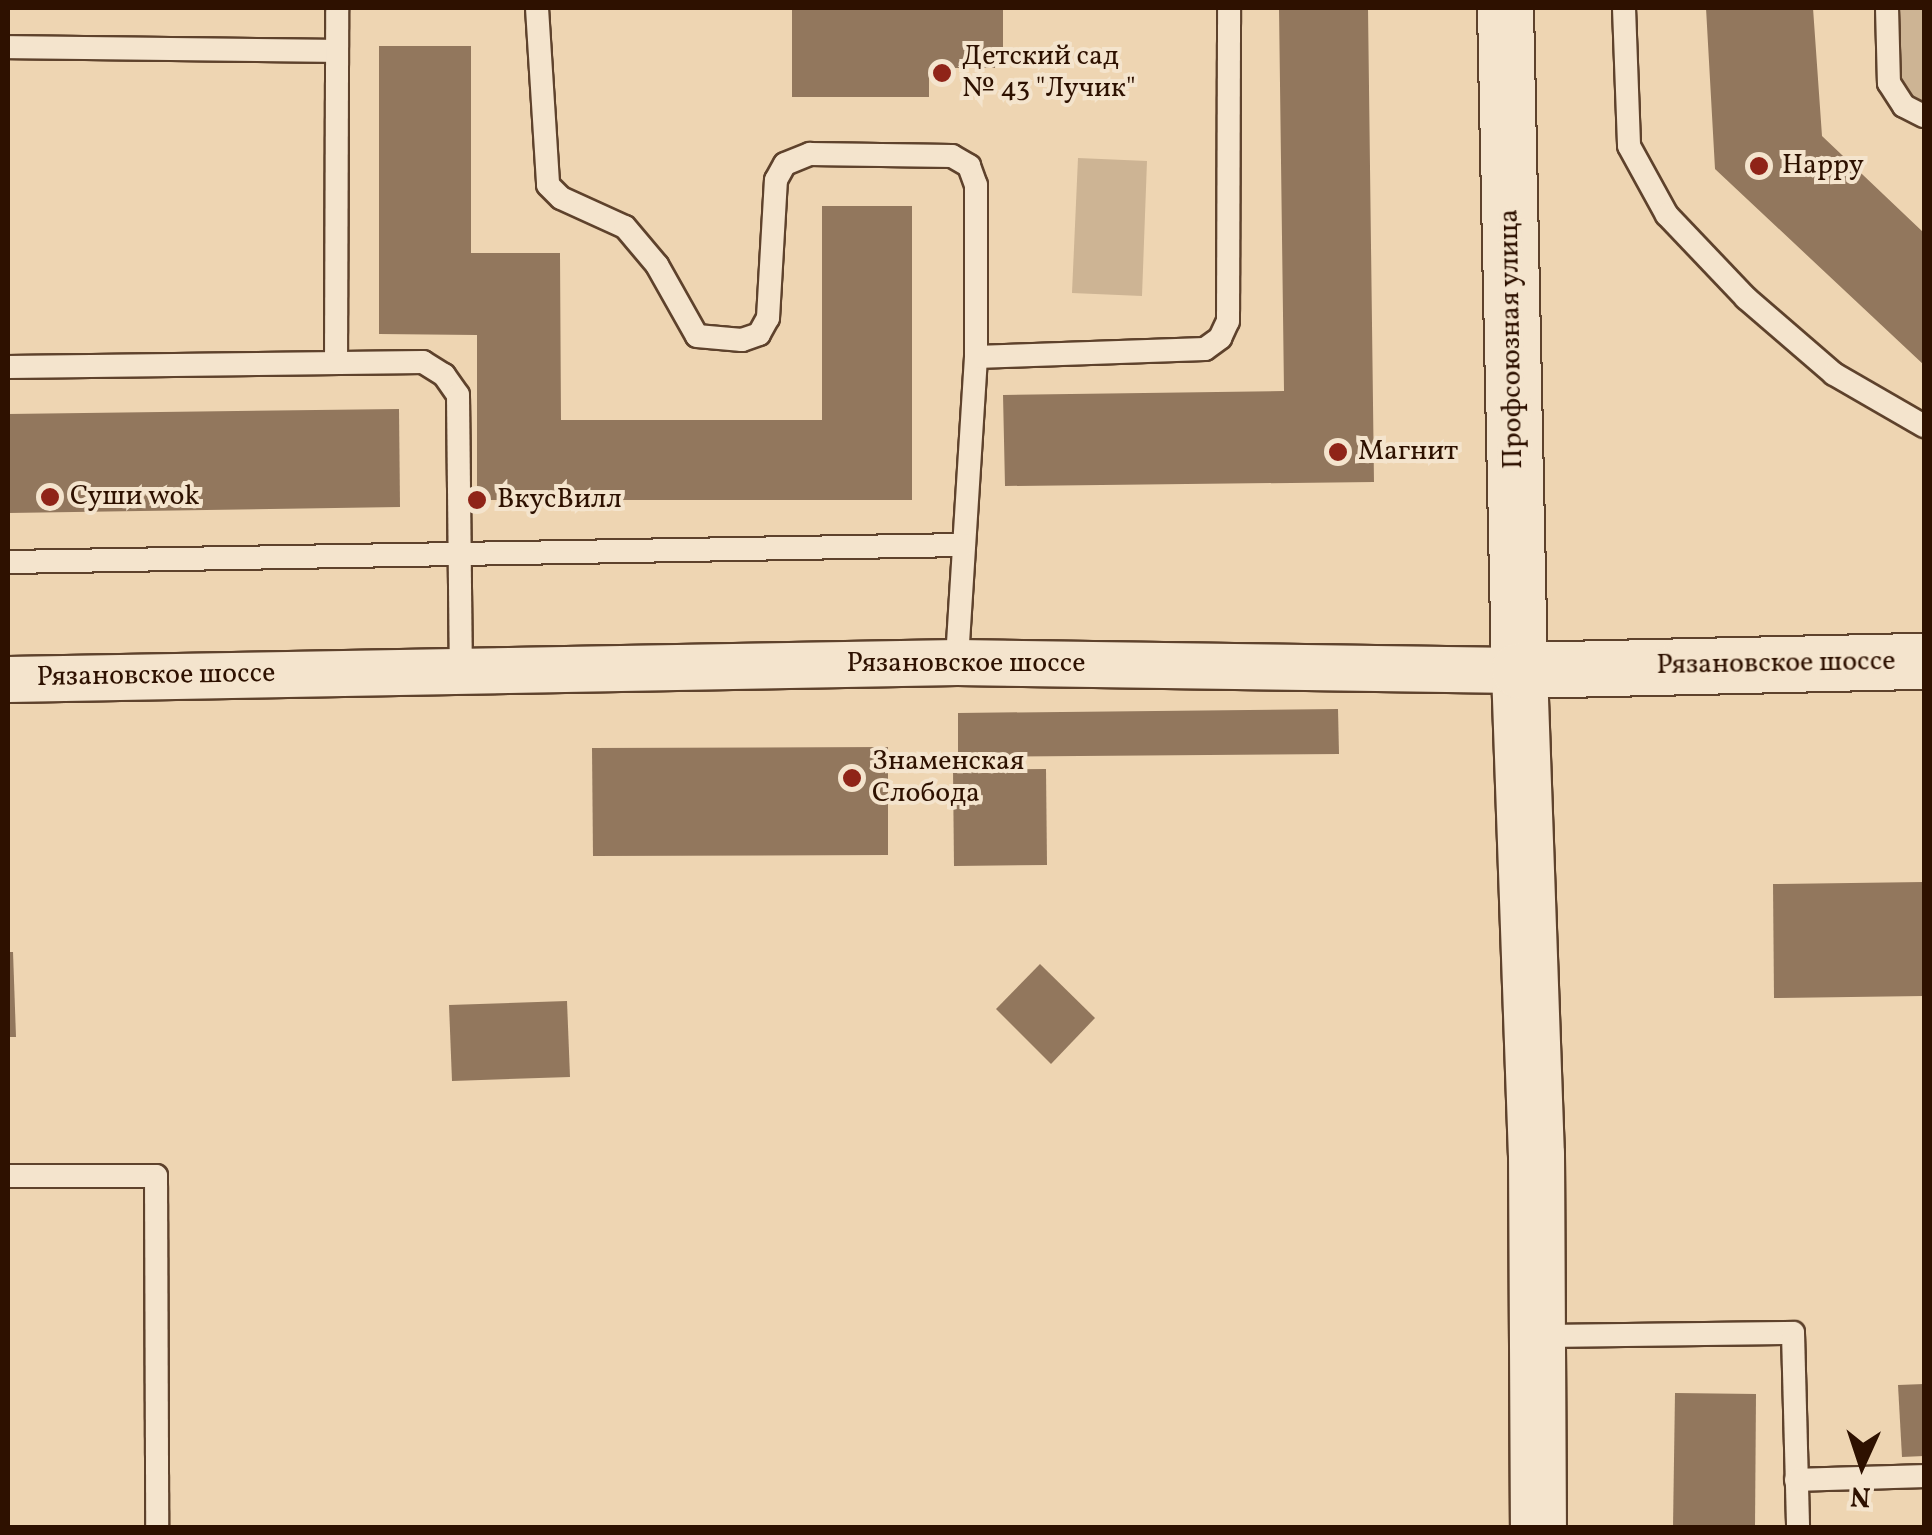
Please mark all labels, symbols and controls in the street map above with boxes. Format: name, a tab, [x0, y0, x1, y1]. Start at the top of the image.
place label: Детский сад № 43 "Лучик"	[962, 40, 1136, 106]
marker: Детский сад № 43 "Лучик"	[931, 62, 953, 84]
place label: Happy	[1782, 149, 1864, 183]
marker: Happy	[1746, 153, 1772, 179]
street label: Профсоюзная улица	[1493, 208, 1531, 470]
place label: Магнит	[1358, 435, 1458, 469]
marker: Магнит	[1327, 441, 1349, 463]
place label: Суши wok	[70, 480, 199, 514]
place label: ВкусВилл	[497, 483, 622, 517]
marker: Суши wok	[39, 486, 61, 508]
marker: ВкусВилл	[466, 489, 488, 511]
street label: Рязановское шоссе	[1656, 645, 1896, 683]
street label: Рязановское шоссе	[847, 647, 1085, 681]
street label: Рязановское шоссе	[36, 657, 276, 695]
place label: Знаменская Слобода	[872, 745, 1024, 811]
marker: Знаменская Слобода	[841, 767, 863, 789]
north arrow	[1812, 1415, 1912, 1515]
text: N	[1849, 1475, 1872, 1515]

